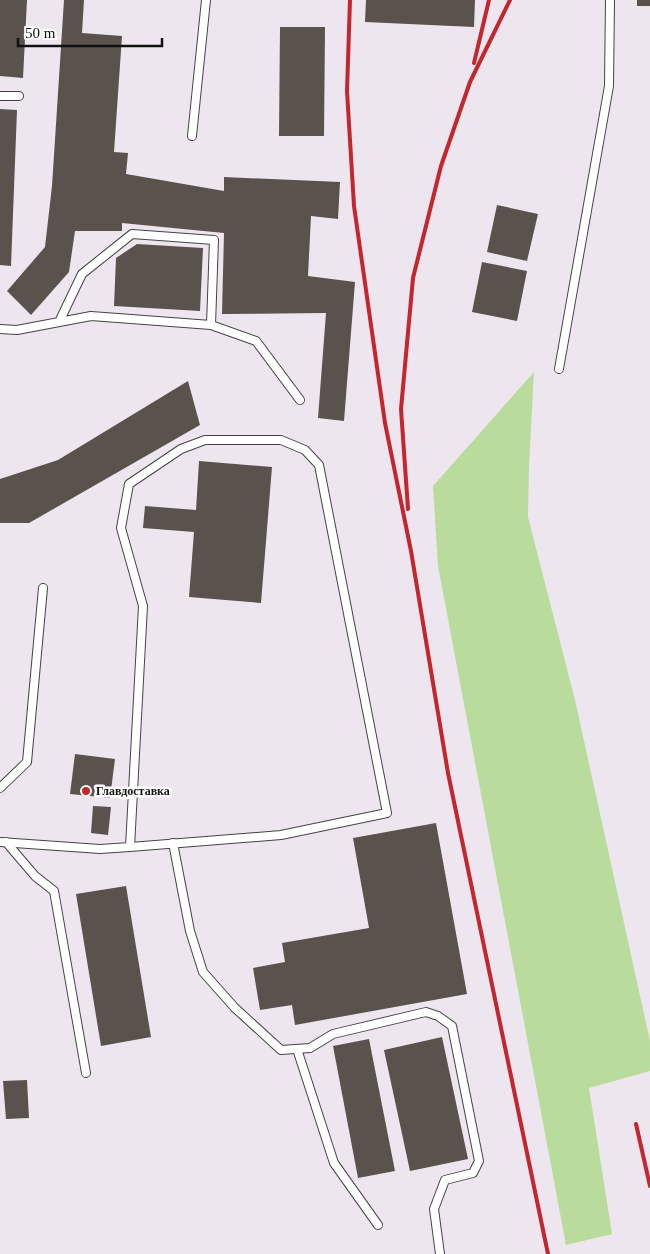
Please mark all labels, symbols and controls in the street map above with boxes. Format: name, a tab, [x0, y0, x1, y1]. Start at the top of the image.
scale bar	[18, 15, 161, 47]
text: 50 m	[25, 25, 56, 41]
place label: Главдоставка	[96, 784, 170, 798]
marker: Главдоставка	[80, 785, 92, 797]

